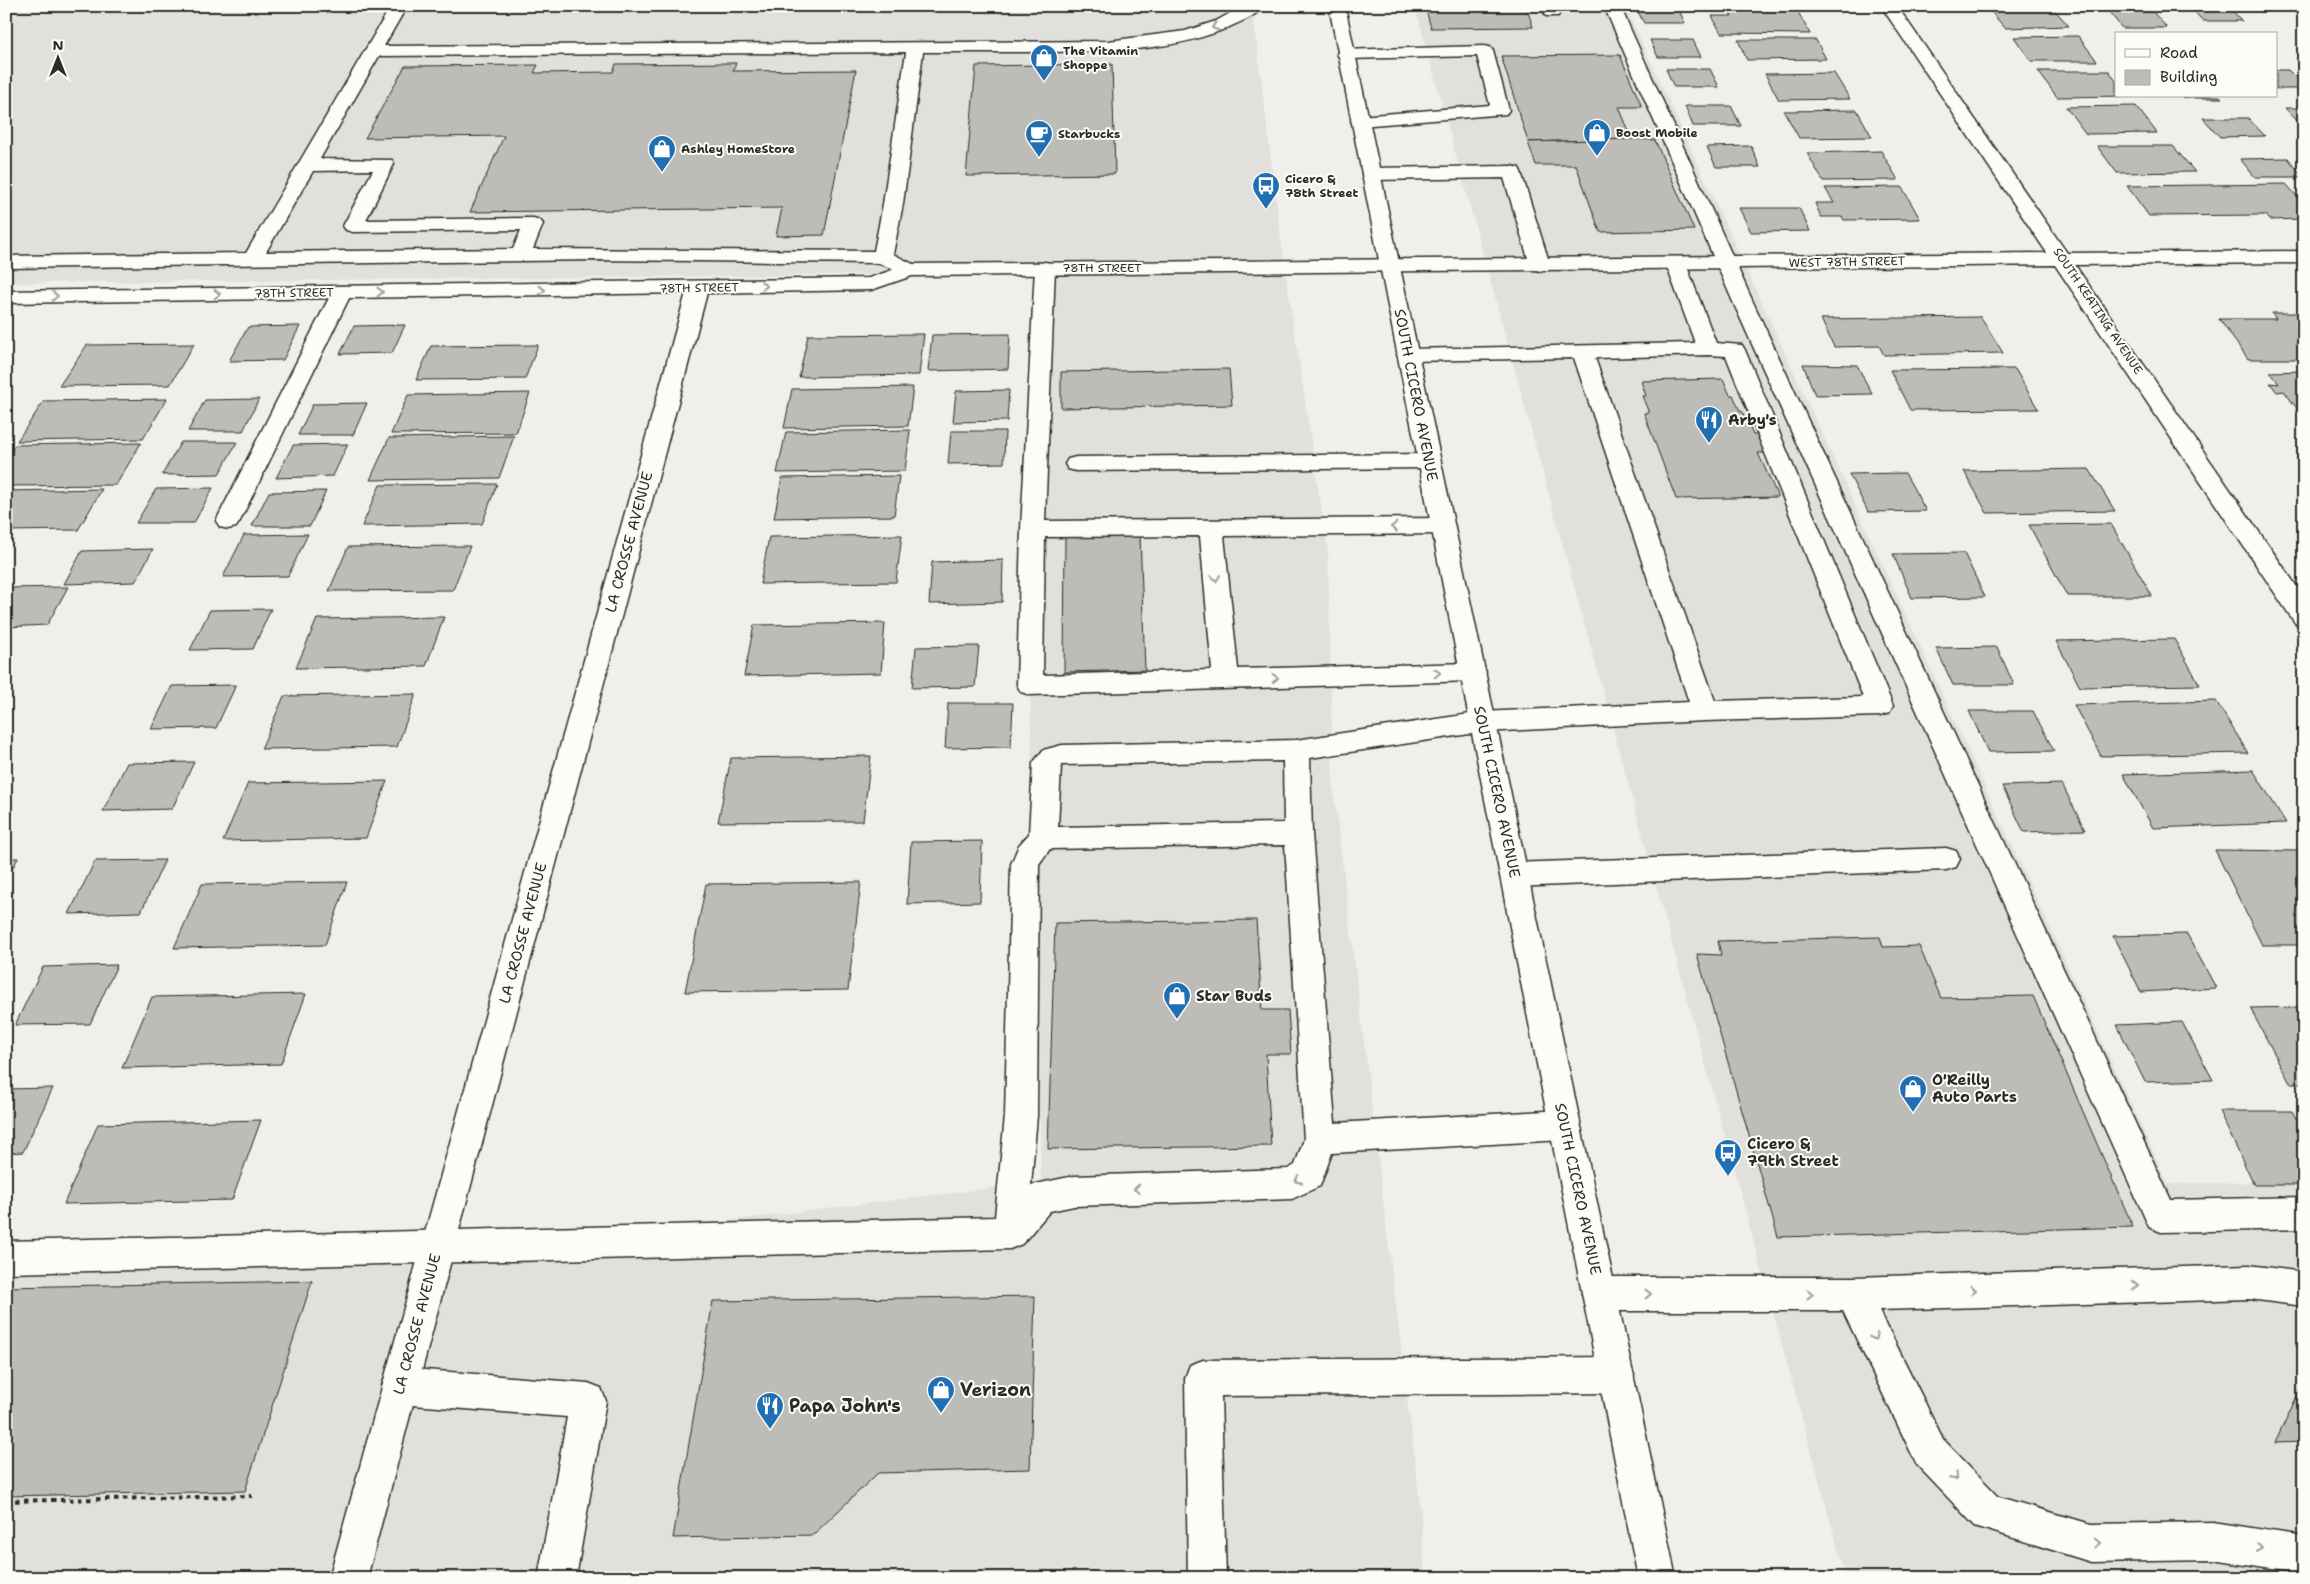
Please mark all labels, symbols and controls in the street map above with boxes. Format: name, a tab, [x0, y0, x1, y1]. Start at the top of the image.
one-way arrow	[1211, 21, 1220, 31]
north arrow	[32, 32, 82, 82]
legend	[2115, 32, 2278, 98]
text: N	[52, 36, 64, 54]
shop icon: The Vitamin Shoppe	[1029, 43, 1059, 82]
place label: The Vitamin Shoppe	[1063, 43, 1138, 73]
text: Road	[2160, 43, 2198, 63]
text: Building	[2160, 67, 2217, 87]
shop icon: Boost Mobile	[1582, 118, 1612, 157]
cafe icon: Starbucks	[1024, 119, 1054, 158]
place label: Boost Mobile	[1616, 125, 1698, 141]
place label: Starbucks	[1058, 126, 1120, 142]
shop icon: Ashley HomeStore	[647, 134, 677, 173]
place label: Ashley HomeStore	[681, 141, 795, 157]
bus stop icon: Cicero & 78th Street	[1251, 171, 1281, 210]
place label: Cicero & 78th Street	[1285, 171, 1359, 201]
street label: SOUTH KEATING AVENUE	[2050, 245, 2146, 377]
street label: WEST 78TH STREET	[1789, 253, 1906, 271]
street label: 78TH STREET	[1062, 260, 1142, 276]
street label: 78TH STREET	[659, 279, 739, 297]
one-way arrow	[760, 281, 768, 292]
street label: 78TH STREET	[254, 284, 334, 302]
one-way arrow	[539, 285, 547, 295]
one-way arrow	[376, 287, 384, 297]
one-way arrow	[214, 289, 222, 299]
one-way arrow	[52, 291, 59, 301]
street label: SOUTH CICERO AVENUE	[1389, 307, 1443, 483]
restaurant icon: Arby's	[1694, 405, 1724, 444]
place label: Arby's	[1728, 410, 1777, 430]
street label: LA CROSSE AVENUE	[601, 469, 657, 615]
one-way arrow	[1390, 522, 1398, 532]
one-way arrow	[1210, 574, 1221, 582]
one-way arrow	[1434, 668, 1442, 678]
one-way arrow	[1272, 673, 1279, 683]
street label: SOUTH CICERO AVENUE	[1469, 704, 1525, 880]
street label: LA CROSSE AVENUE	[495, 860, 551, 1006]
shop icon: Star Buds	[1162, 981, 1192, 1020]
place label: Star Buds	[1196, 986, 1272, 1006]
place label: O'Reilly Auto Parts	[1932, 1070, 2017, 1107]
shop icon: O'Reilly Auto Parts	[1898, 1074, 1928, 1113]
street label: SOUTH CICERO AVENUE	[1550, 1101, 1606, 1277]
place label: Cicero & 79th Street	[1747, 1134, 1839, 1171]
bus stop icon: Cicero & 79th Street	[1713, 1138, 1743, 1177]
one-way arrow	[1295, 1174, 1304, 1184]
one-way arrow	[1133, 1184, 1140, 1194]
street label: LA CROSSE AVENUE	[389, 1251, 445, 1397]
one-way arrow	[2132, 1280, 2140, 1291]
one-way arrow	[1970, 1285, 1977, 1295]
one-way arrow	[1644, 1289, 1652, 1299]
one-way arrow	[1807, 1289, 1815, 1299]
one-way arrow	[1868, 1332, 1878, 1341]
shop icon: Verizon	[926, 1375, 956, 1414]
place label: Verizon	[960, 1378, 1031, 1402]
restaurant icon: Papa John's	[755, 1391, 785, 1430]
place label: Papa John's	[789, 1394, 901, 1418]
one-way arrow	[1948, 1472, 1957, 1481]
one-way arrow	[2094, 1537, 2102, 1548]
one-way arrow	[2256, 1542, 2264, 1553]

